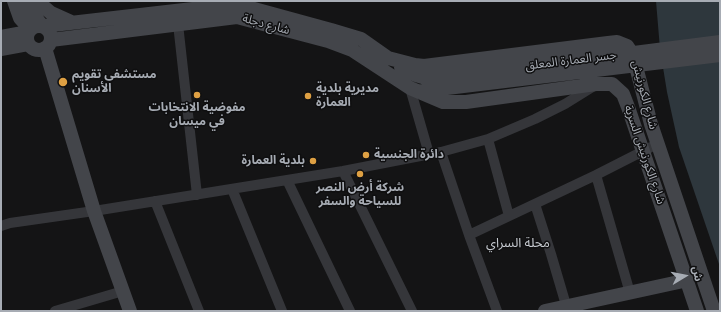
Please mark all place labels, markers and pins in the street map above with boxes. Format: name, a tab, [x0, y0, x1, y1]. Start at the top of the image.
place label: مستشفى تقويم الأسنان	[72, 68, 156, 96]
marker: مستشفى تقويم الأسنان	[57, 76, 69, 88]
place label: مديرية بلدية العمارة	[316, 82, 379, 110]
marker: مفوضية الانتخابات في ميسان	[192, 90, 202, 100]
marker: مديرية بلدية العمارة	[303, 91, 313, 101]
place label: مفوضية الانتخابات في ميسان	[148, 101, 246, 129]
place label: دائرة الجنسية	[374, 148, 444, 162]
marker: دائرة الجنسية	[361, 150, 371, 160]
place label: بلدية العمارة	[241, 154, 305, 168]
marker: بلدية العمارة	[308, 156, 318, 166]
marker: شركة أرض النصر للسياحة والسفر	[355, 169, 365, 179]
place label: شركة أرض النصر للسياحة والسفر	[316, 181, 404, 209]

